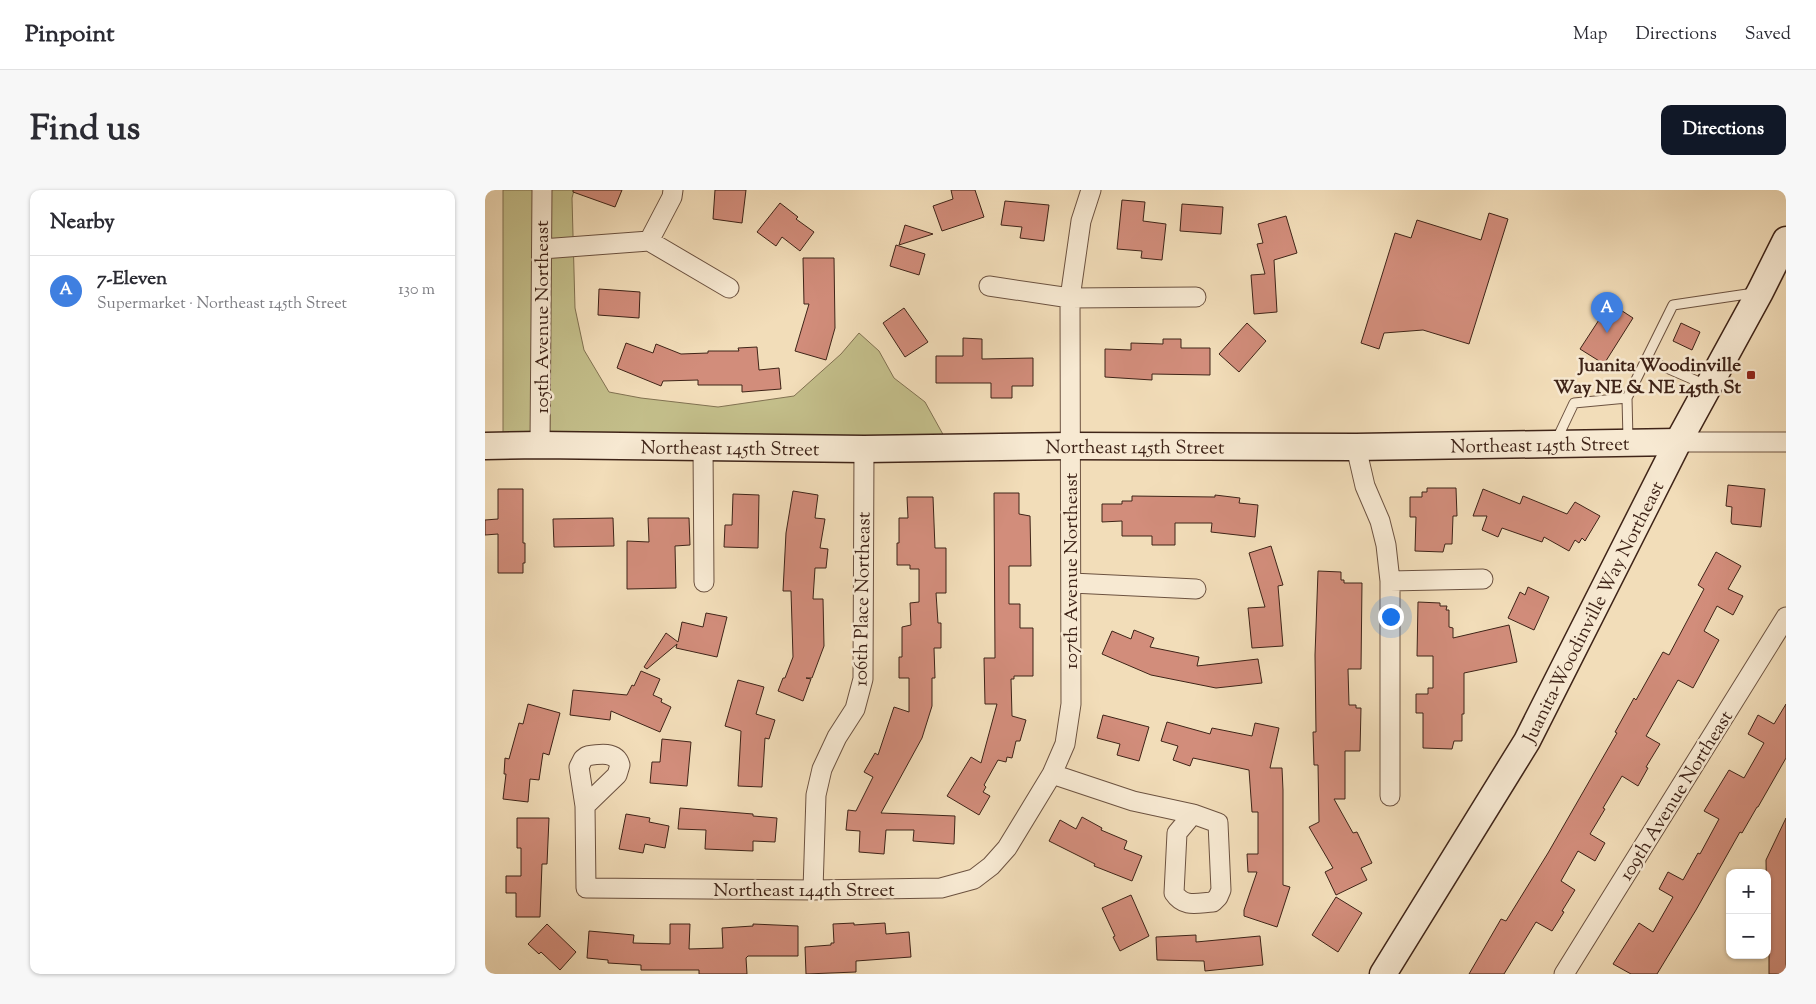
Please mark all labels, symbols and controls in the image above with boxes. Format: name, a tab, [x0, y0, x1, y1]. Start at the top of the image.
text: Pinpoint	[25, 18, 114, 52]
text: Map	[1573, 22, 1608, 48]
text: Directions	[1636, 22, 1717, 48]
text: Saved	[1745, 22, 1791, 48]
text: Find us	[30, 105, 140, 156]
button: Directions	[1661, 105, 1786, 155]
text: Nearby	[50, 208, 115, 238]
street label: 105th Avenue Northeast	[530, 220, 557, 414]
text: 7-Eleven	[97, 266, 167, 293]
text: A	[60, 279, 73, 302]
text: 130 m	[398, 279, 435, 302]
pin: A	[1591, 292, 1623, 333]
text: Supermarket · Northeast 145th Street	[97, 293, 347, 316]
place label: Juanita Woodinville Way NE & NE 145th St	[1554, 353, 1741, 402]
marker: Juanita Woodinville Way NE & NE 145th St	[1745, 369, 1757, 381]
street label: Northeast 145th Street	[1450, 432, 1630, 462]
street label: Northeast 145th Street	[640, 435, 820, 464]
street label: Northeast 145th Street	[1045, 435, 1225, 463]
street label: 107th Avenue Northeast	[1059, 472, 1086, 669]
street label: Juanita-Woodinville Way Northeast	[1517, 477, 1672, 749]
street label: 106th Place Northeast	[848, 511, 879, 687]
your location	[1378, 604, 1404, 630]
street label: 109th Avenue Northeast	[1614, 706, 1741, 887]
map controls	[1726, 869, 1771, 959]
button: +	[1726, 869, 1771, 914]
street label: Northeast 144th Street	[713, 878, 895, 905]
button: −	[1726, 914, 1771, 959]

